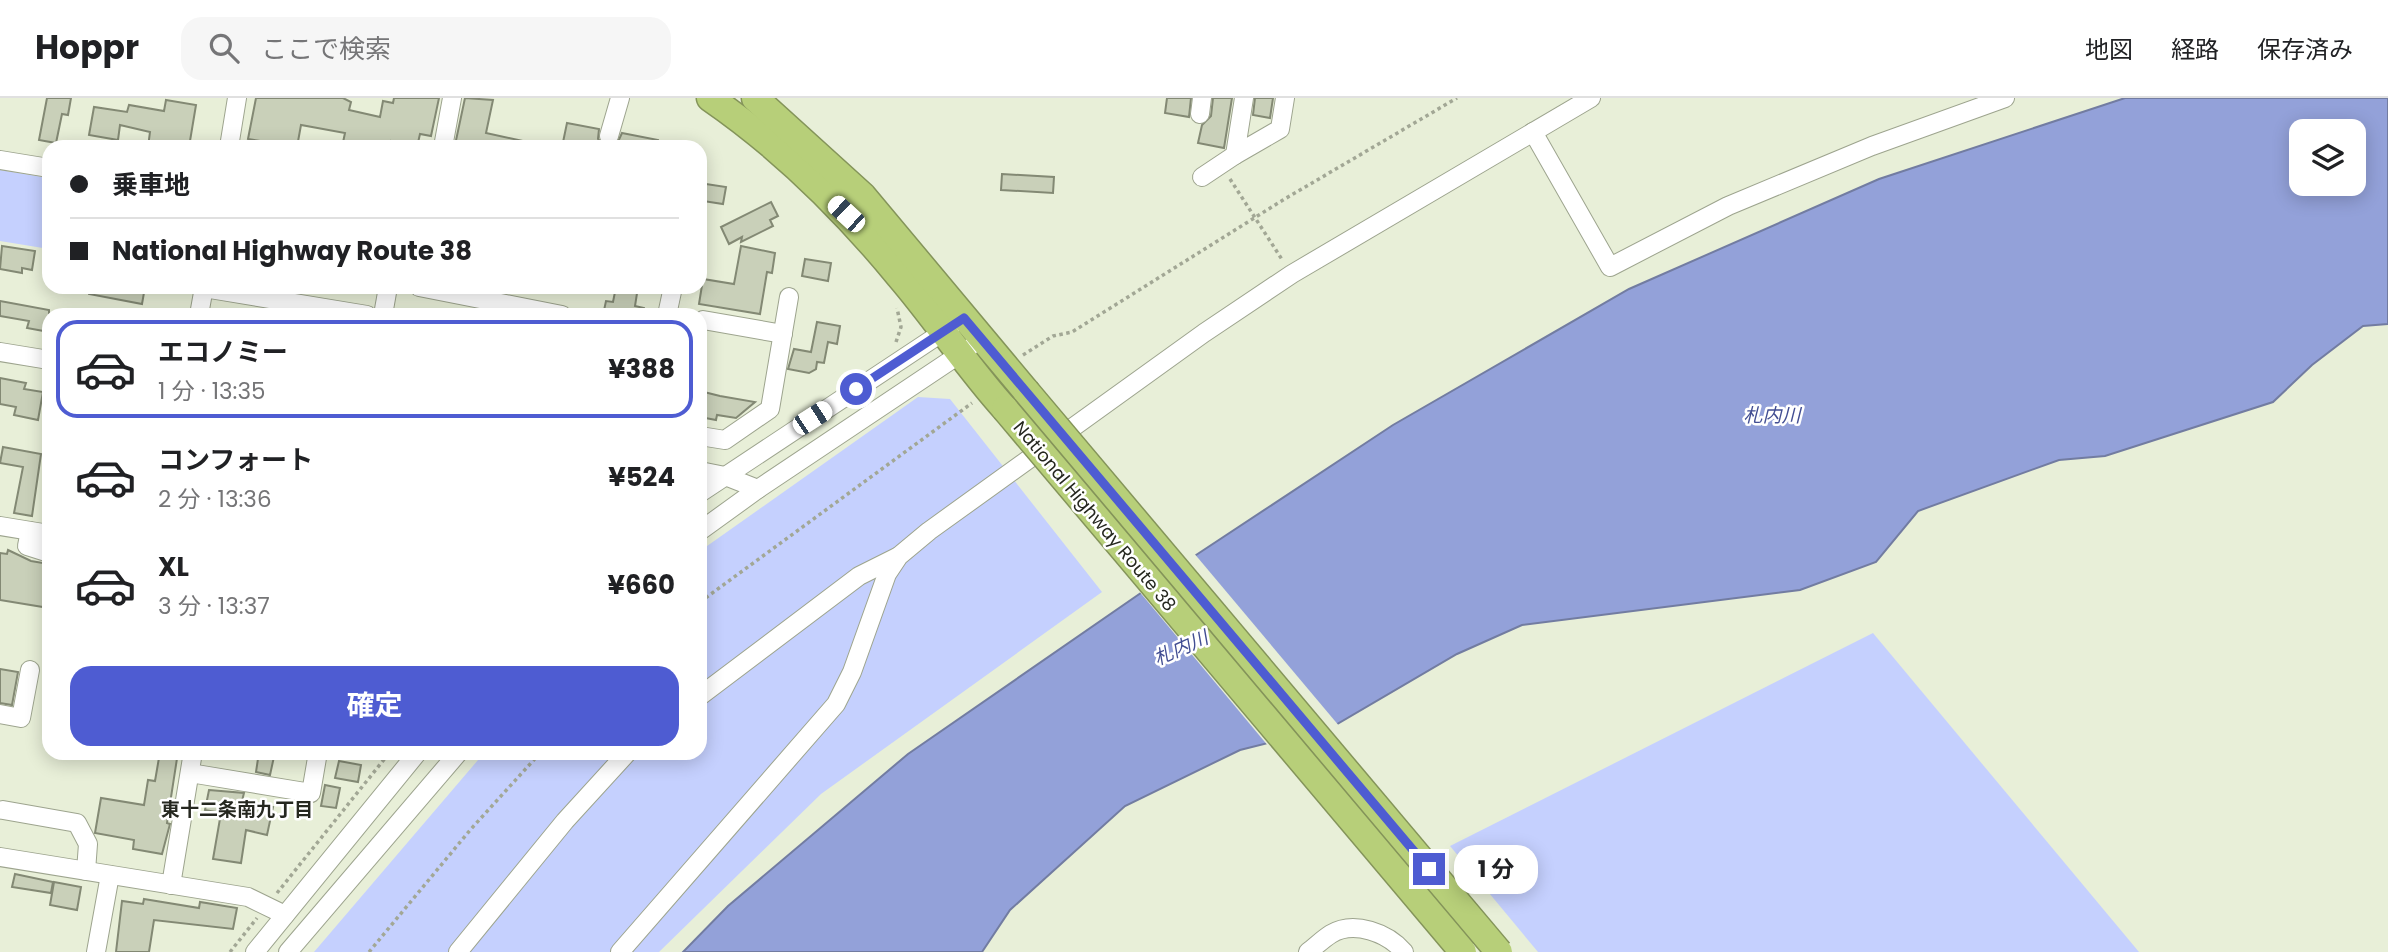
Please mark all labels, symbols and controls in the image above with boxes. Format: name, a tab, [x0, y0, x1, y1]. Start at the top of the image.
search box	[181, 17, 671, 80]
text: Hoppr	[35, 24, 139, 71]
icon: search	[205, 29, 243, 67]
text: ここで検索	[261, 31, 391, 67]
text: 地図	[2085, 33, 2133, 66]
text: 経路	[2171, 33, 2219, 66]
text: 保存済み	[2257, 33, 2353, 66]
map controls	[2289, 119, 2366, 196]
button: layers	[2289, 119, 2366, 196]
text: 乗車地	[112, 167, 190, 203]
car	[824, 192, 869, 236]
text: National Highway Route 38	[112, 233, 472, 269]
text: エコノミー	[158, 334, 288, 370]
icon: car	[74, 338, 137, 401]
text: ¥388	[608, 351, 675, 387]
route start	[840, 373, 872, 405]
text: 1 分 · 13:35	[158, 375, 265, 407]
car	[789, 398, 836, 438]
water label: 札内川	[1743, 402, 1802, 429]
street label: National Highway Route 38	[1008, 416, 1182, 616]
text: コンフォート	[158, 442, 313, 478]
icon: car	[74, 446, 137, 509]
text: ¥524	[608, 459, 675, 495]
text: 2 分 · 13:36	[158, 483, 271, 515]
text: XL	[158, 549, 189, 585]
icon: car	[74, 554, 137, 617]
text: ¥660	[607, 567, 675, 603]
text: 3 分 · 13:37	[158, 590, 270, 622]
water label: 札内川	[1149, 623, 1214, 672]
button: 確定	[70, 666, 679, 746]
district label: 東十二条南九丁目	[161, 796, 313, 823]
callout: 1 分	[1454, 844, 1538, 894]
route end	[1413, 853, 1445, 885]
text: 1 分	[1478, 853, 1514, 885]

